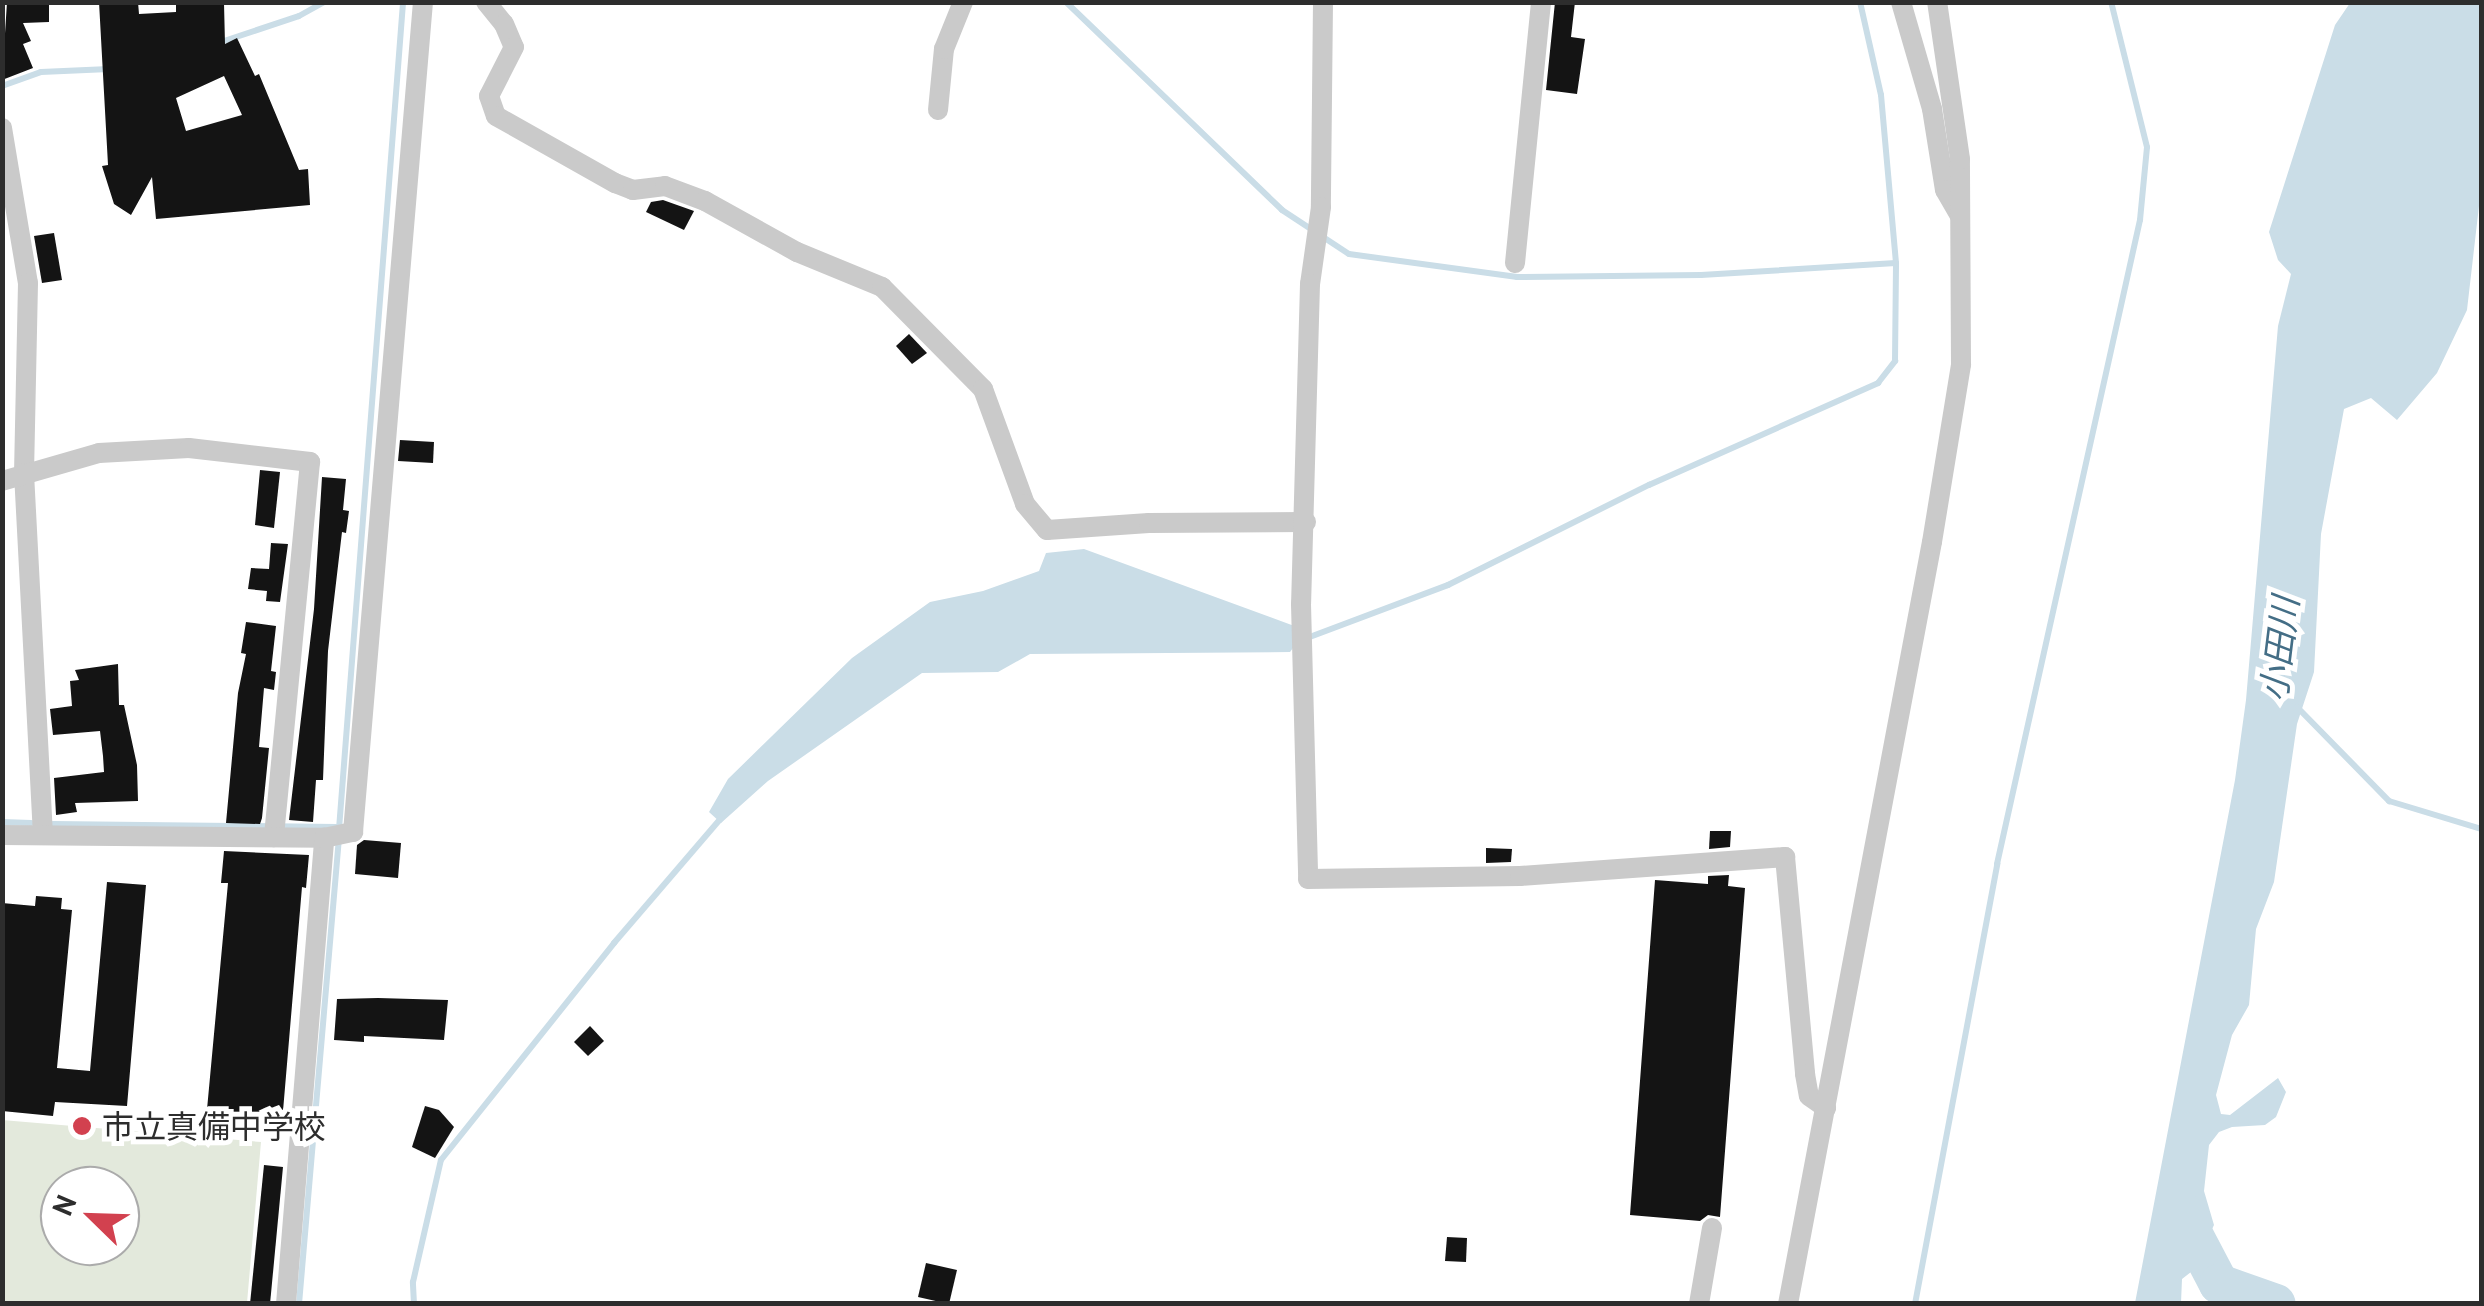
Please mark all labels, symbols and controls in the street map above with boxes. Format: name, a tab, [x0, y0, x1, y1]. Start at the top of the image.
water label: 小田川	[2252, 594, 2306, 704]
place label: 市立真備中学校	[102, 1107, 326, 1145]
marker: 市立真備中学校	[71, 1115, 93, 1137]
north arrow	[40, 1166, 140, 1266]
text: N	[43, 1189, 84, 1221]

